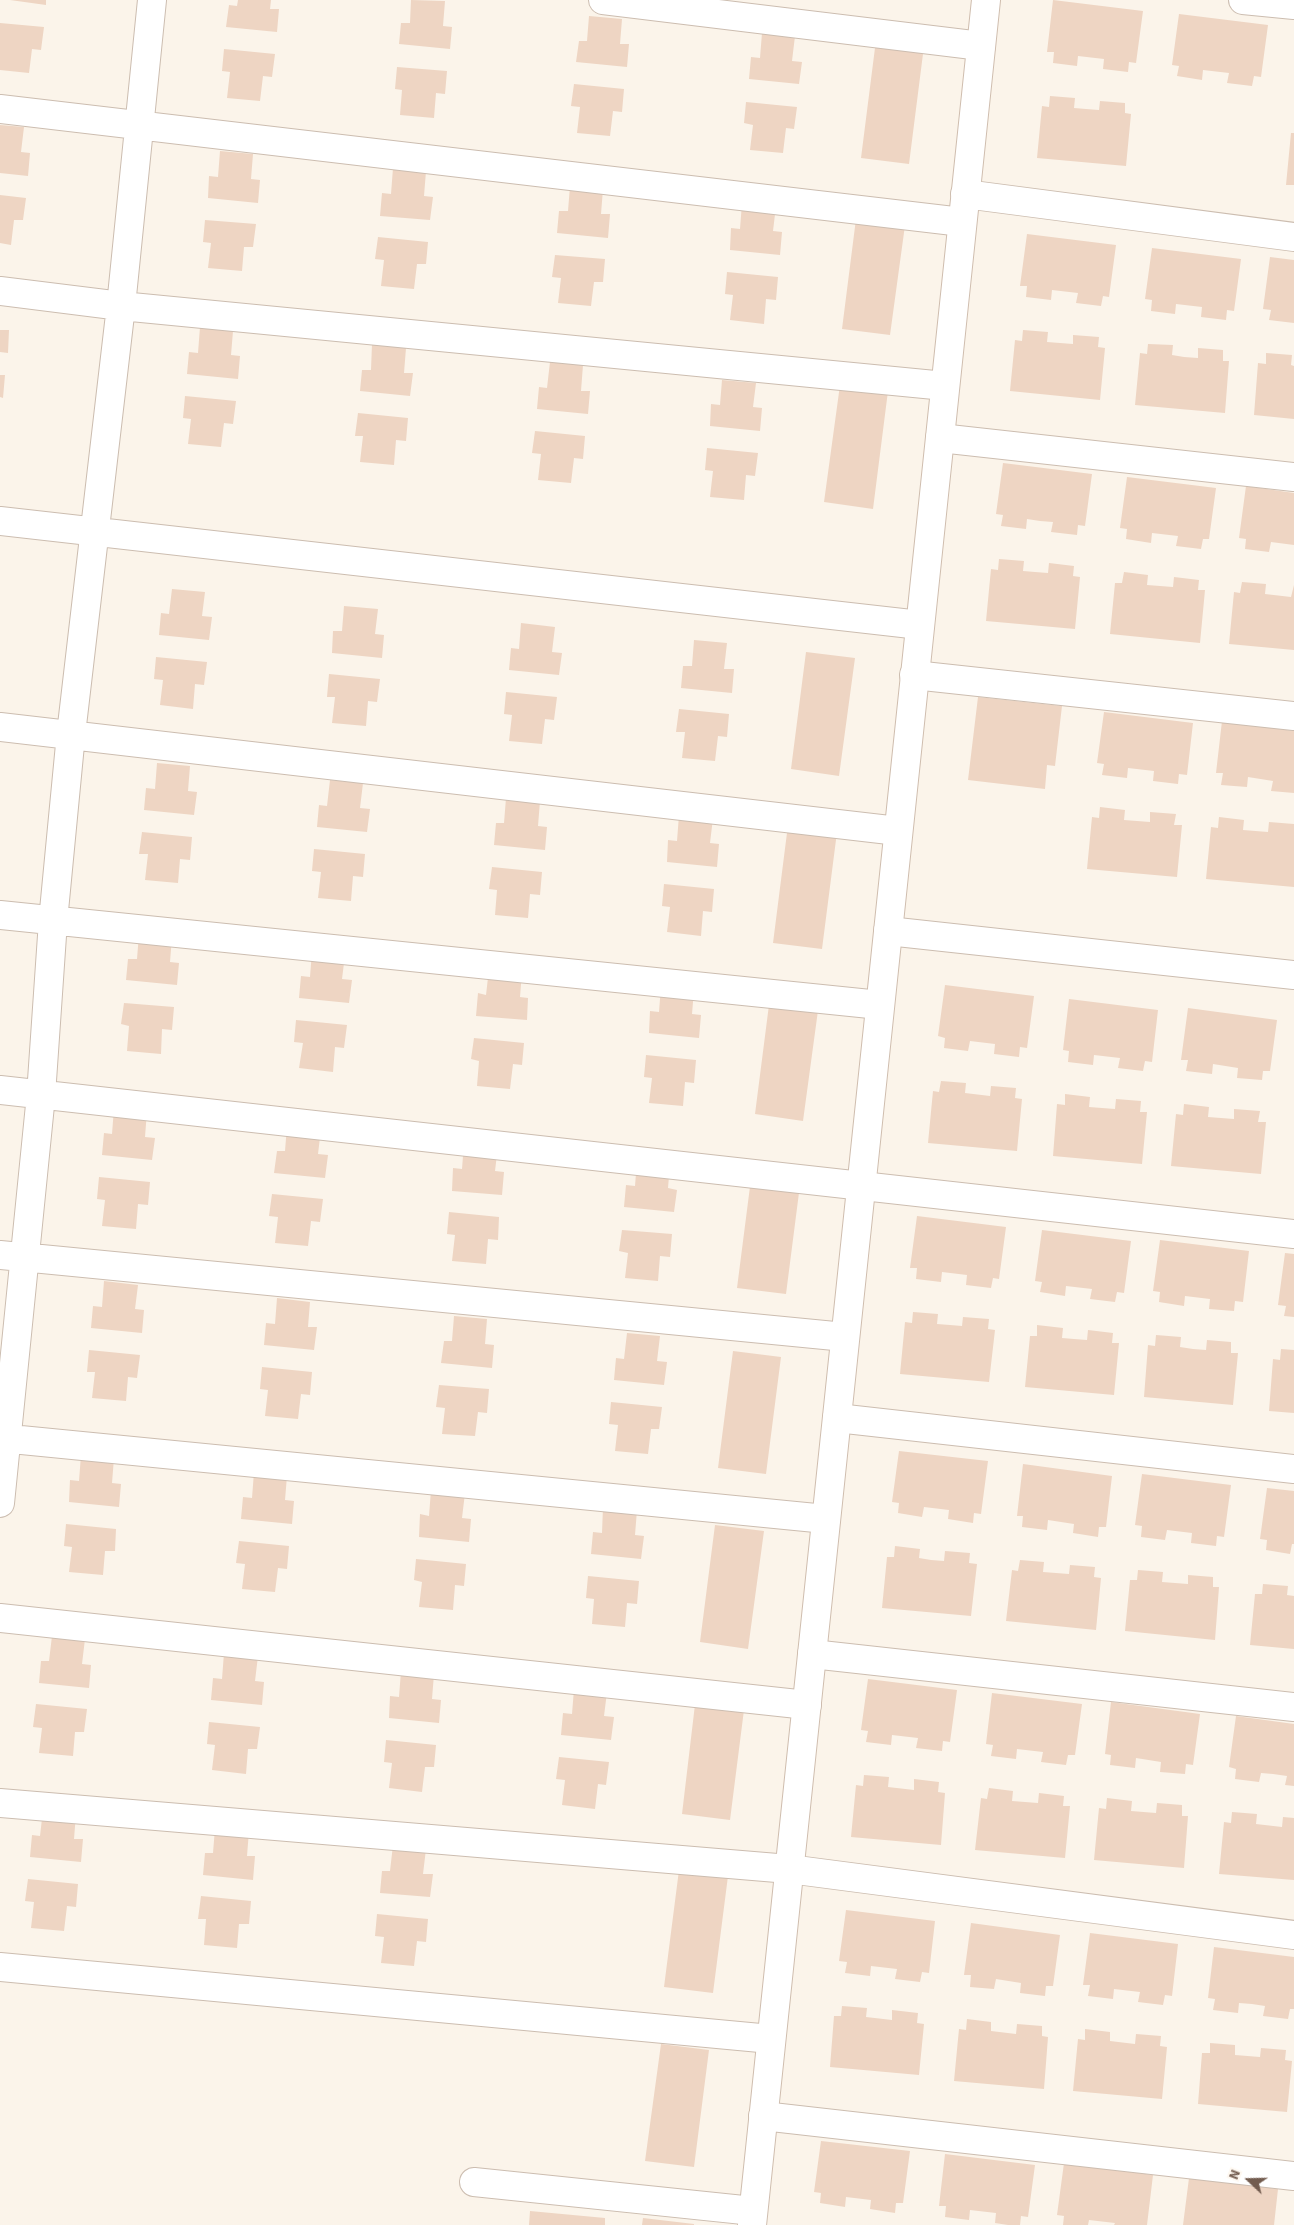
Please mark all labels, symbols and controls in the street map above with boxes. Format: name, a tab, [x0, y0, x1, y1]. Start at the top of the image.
north arrow	[1224, 2155, 1274, 2205]
text: N	[1224, 2167, 1246, 2183]

